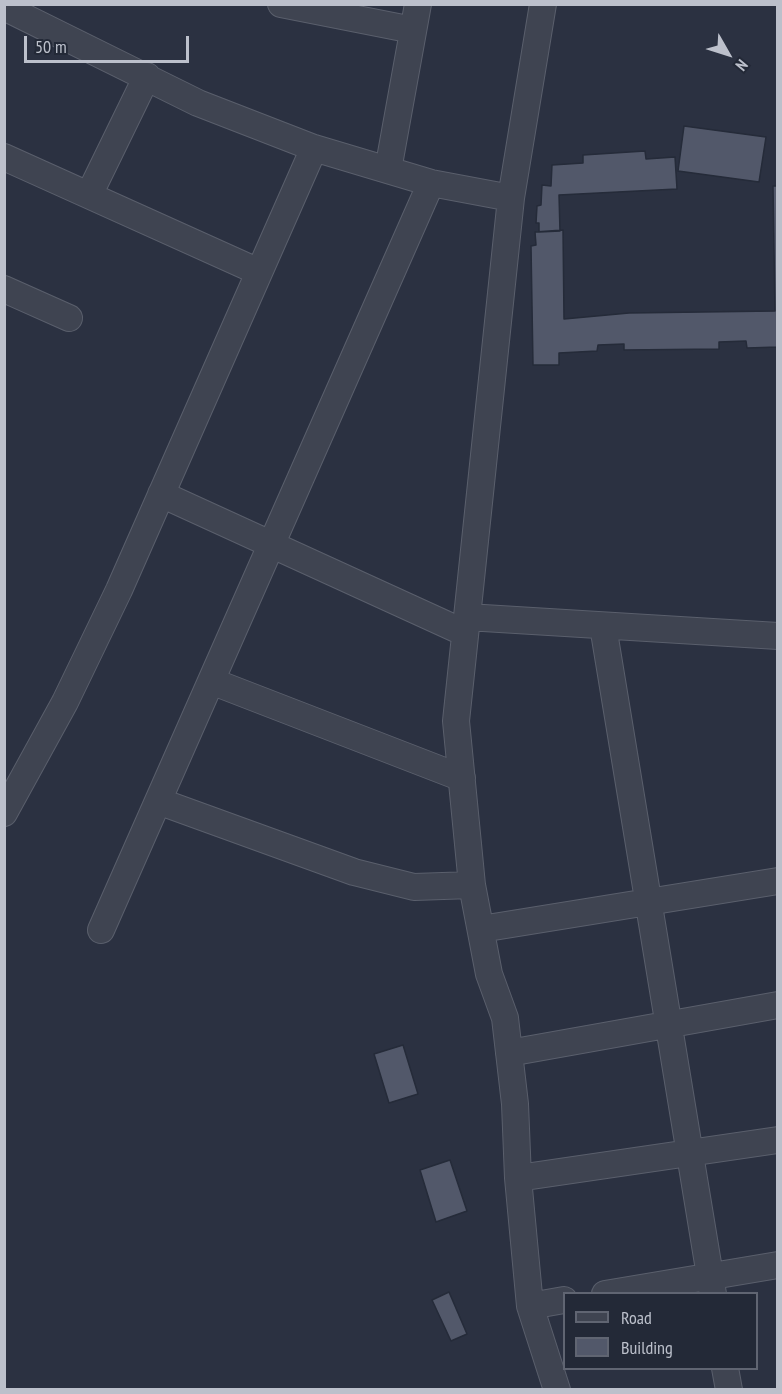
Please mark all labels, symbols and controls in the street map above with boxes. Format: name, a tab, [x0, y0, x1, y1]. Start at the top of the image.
scale bar	[27, 24, 192, 62]
north arrow	[698, 24, 758, 84]
text: 50 m	[35, 35, 67, 58]
text: N	[732, 56, 752, 75]
legend	[563, 1292, 758, 1370]
text: Road	[621, 1306, 652, 1329]
text: Building	[621, 1336, 673, 1359]

